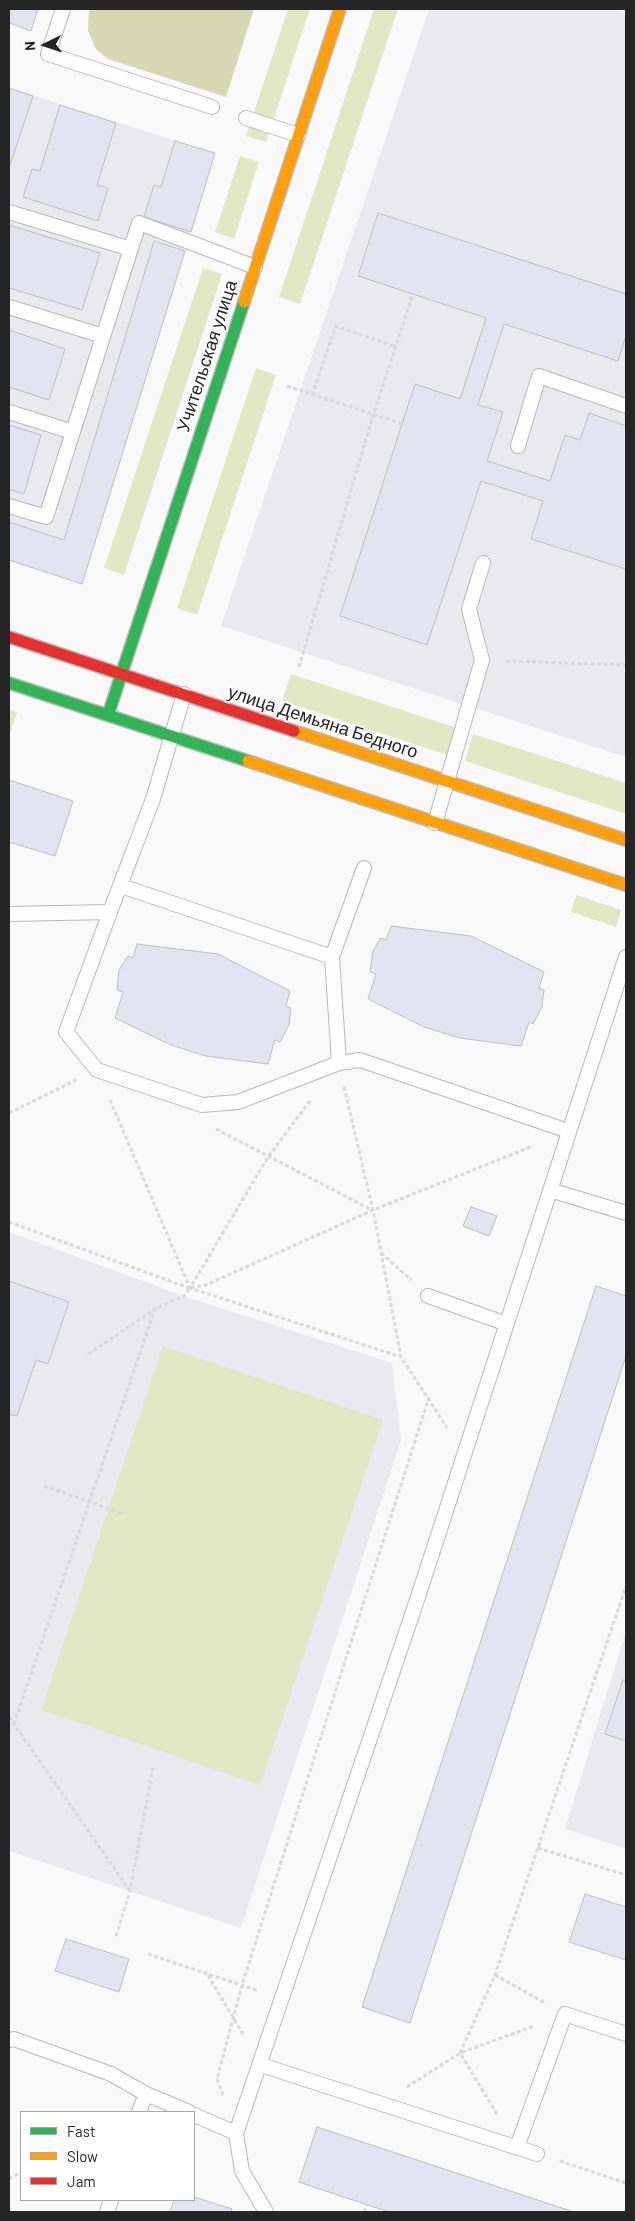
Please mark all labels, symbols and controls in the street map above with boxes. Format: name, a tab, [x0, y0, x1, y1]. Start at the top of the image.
north arrow	[20, 20, 70, 70]
text: N	[21, 41, 38, 51]
street label: Учительская улица	[172, 277, 242, 435]
street label: улица Демьяна Бедного	[225, 681, 421, 763]
legend	[20, 2111, 195, 2201]
text: Fast	[67, 2122, 95, 2140]
text: Slow	[67, 2147, 98, 2165]
text: Jam	[67, 2172, 96, 2190]

